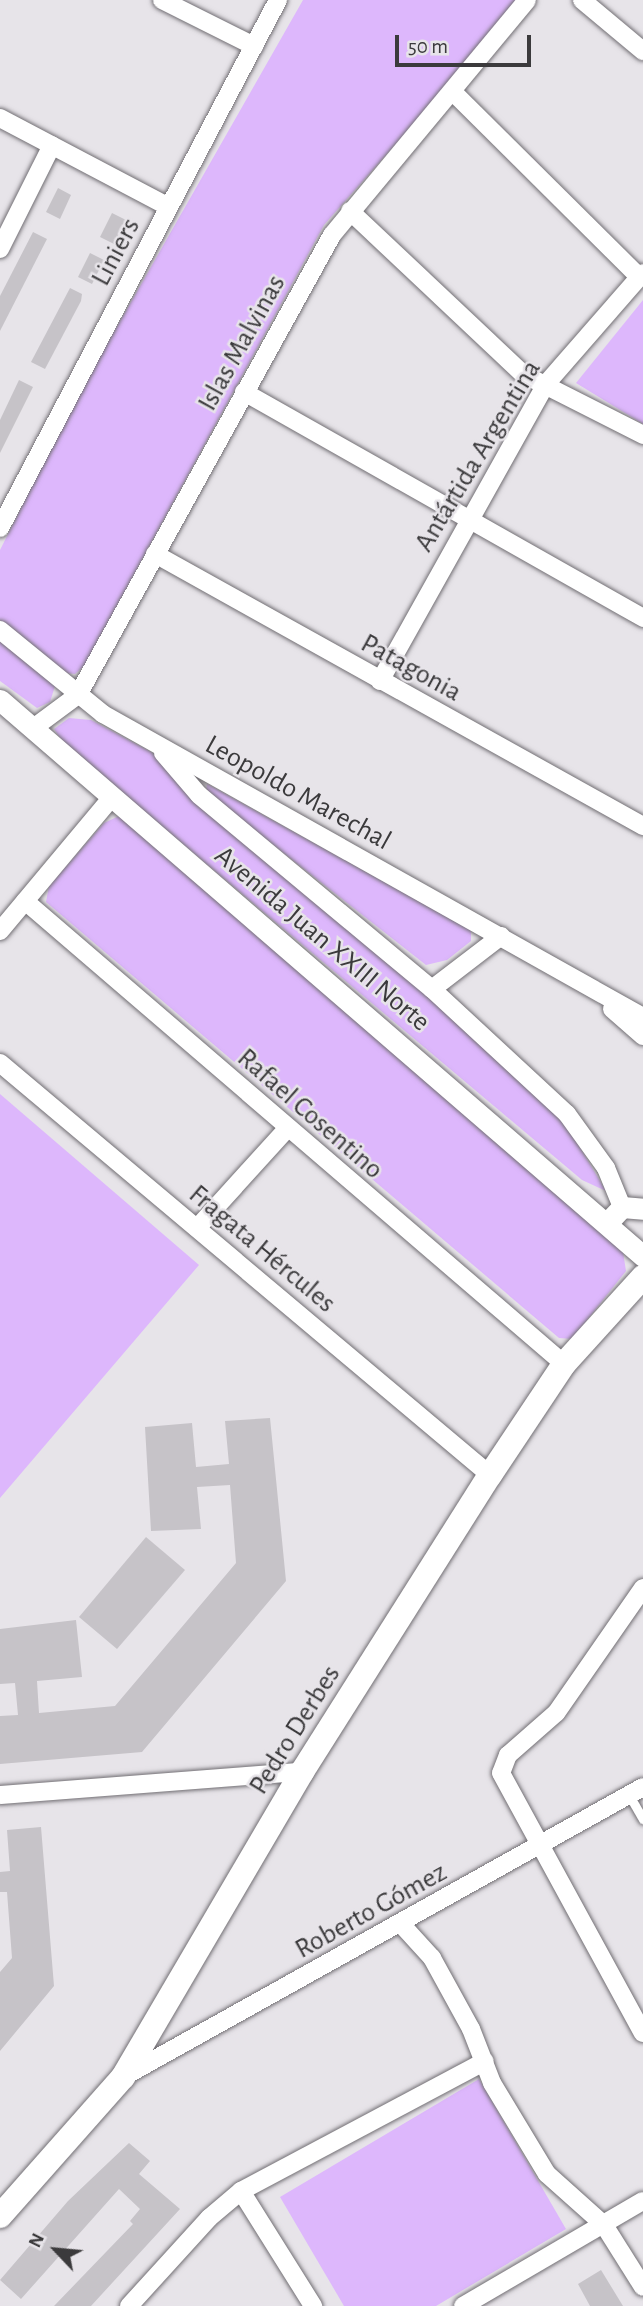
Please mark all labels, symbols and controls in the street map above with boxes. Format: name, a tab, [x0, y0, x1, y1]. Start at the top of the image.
scale bar	[398, 21, 534, 65]
text: 50 m	[408, 36, 448, 57]
street label: Liniers	[84, 212, 148, 292]
street label: Islas Malvinas	[191, 269, 293, 417]
street label: Antártida Argentina	[408, 354, 548, 558]
street label: Patagonia	[355, 627, 467, 709]
street label: Leopoldo Marechal	[199, 728, 397, 858]
street label: Avenida Juan XXIII Norte	[208, 839, 436, 1039]
street label: Rafael Cosentino	[230, 1041, 390, 1187]
street label: Fragata Hércules	[182, 1178, 342, 1320]
street label: Pedro Derbes	[242, 1659, 348, 1801]
street label: Roberto Gómez	[289, 1856, 453, 1966]
north arrow	[21, 2215, 91, 2285]
text: N	[25, 2230, 48, 2251]

